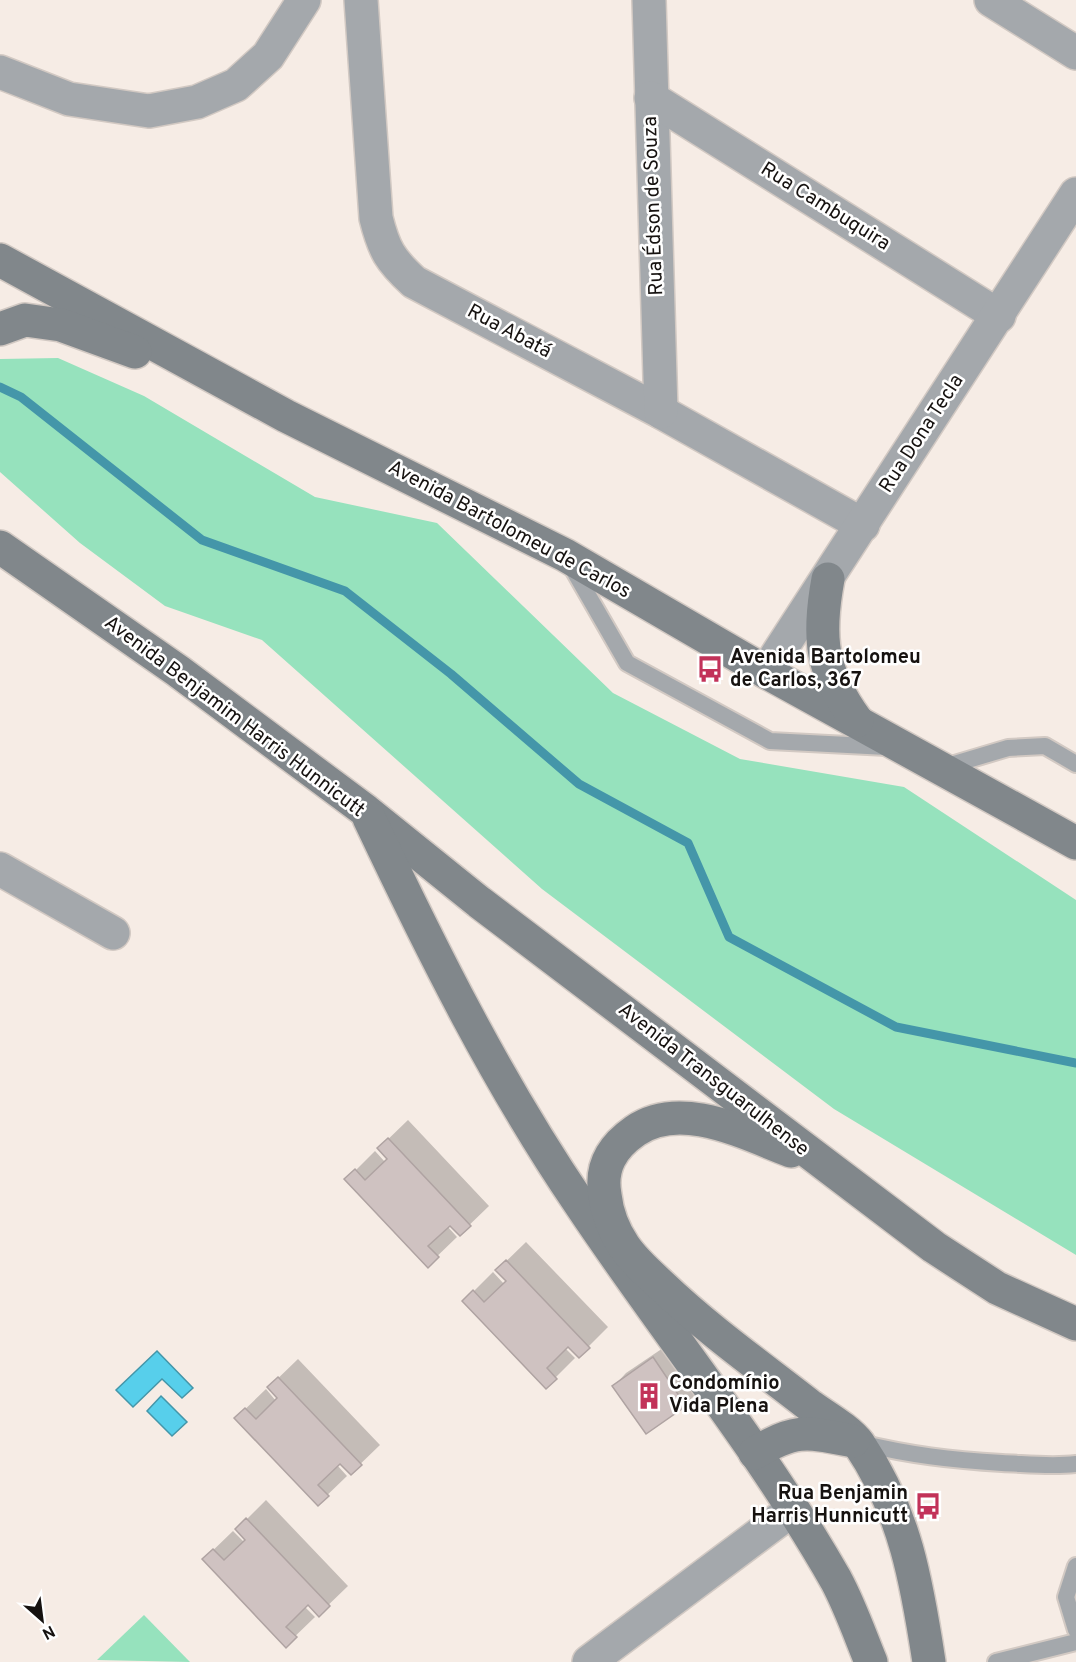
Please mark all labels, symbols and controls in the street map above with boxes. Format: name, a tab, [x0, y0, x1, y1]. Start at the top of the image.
street label: Rua Édson de Souza	[636, 116, 670, 296]
street label: Rua Cambuquira	[755, 157, 895, 257]
street label: Rua Abatá	[462, 299, 556, 365]
street label: Rua Dona Tecla	[874, 370, 970, 498]
street label: Avenida Bartolomeu de Carlos	[383, 455, 635, 605]
street label: Avenida Benjamim Harris Hunnicutt	[98, 610, 370, 824]
place label: Avenida Bartolomeu de Carlos, 367	[730, 645, 921, 694]
bus stop icon: Avenida Bartolomeu de Carlos, 367	[695, 654, 725, 684]
street label: Avenida Transguarulhense	[612, 997, 814, 1163]
place label: Condomínio Vida Plena	[669, 1371, 779, 1420]
building icon: Condomínio Vida Plena	[634, 1381, 664, 1411]
place label: Rua Benjamin Harris Hunnicutt	[751, 1481, 908, 1530]
bus stop icon: Rua Benjamin Harris Hunnicutt	[913, 1491, 943, 1521]
north arrow	[12, 1590, 72, 1650]
text: N	[38, 1620, 58, 1643]

